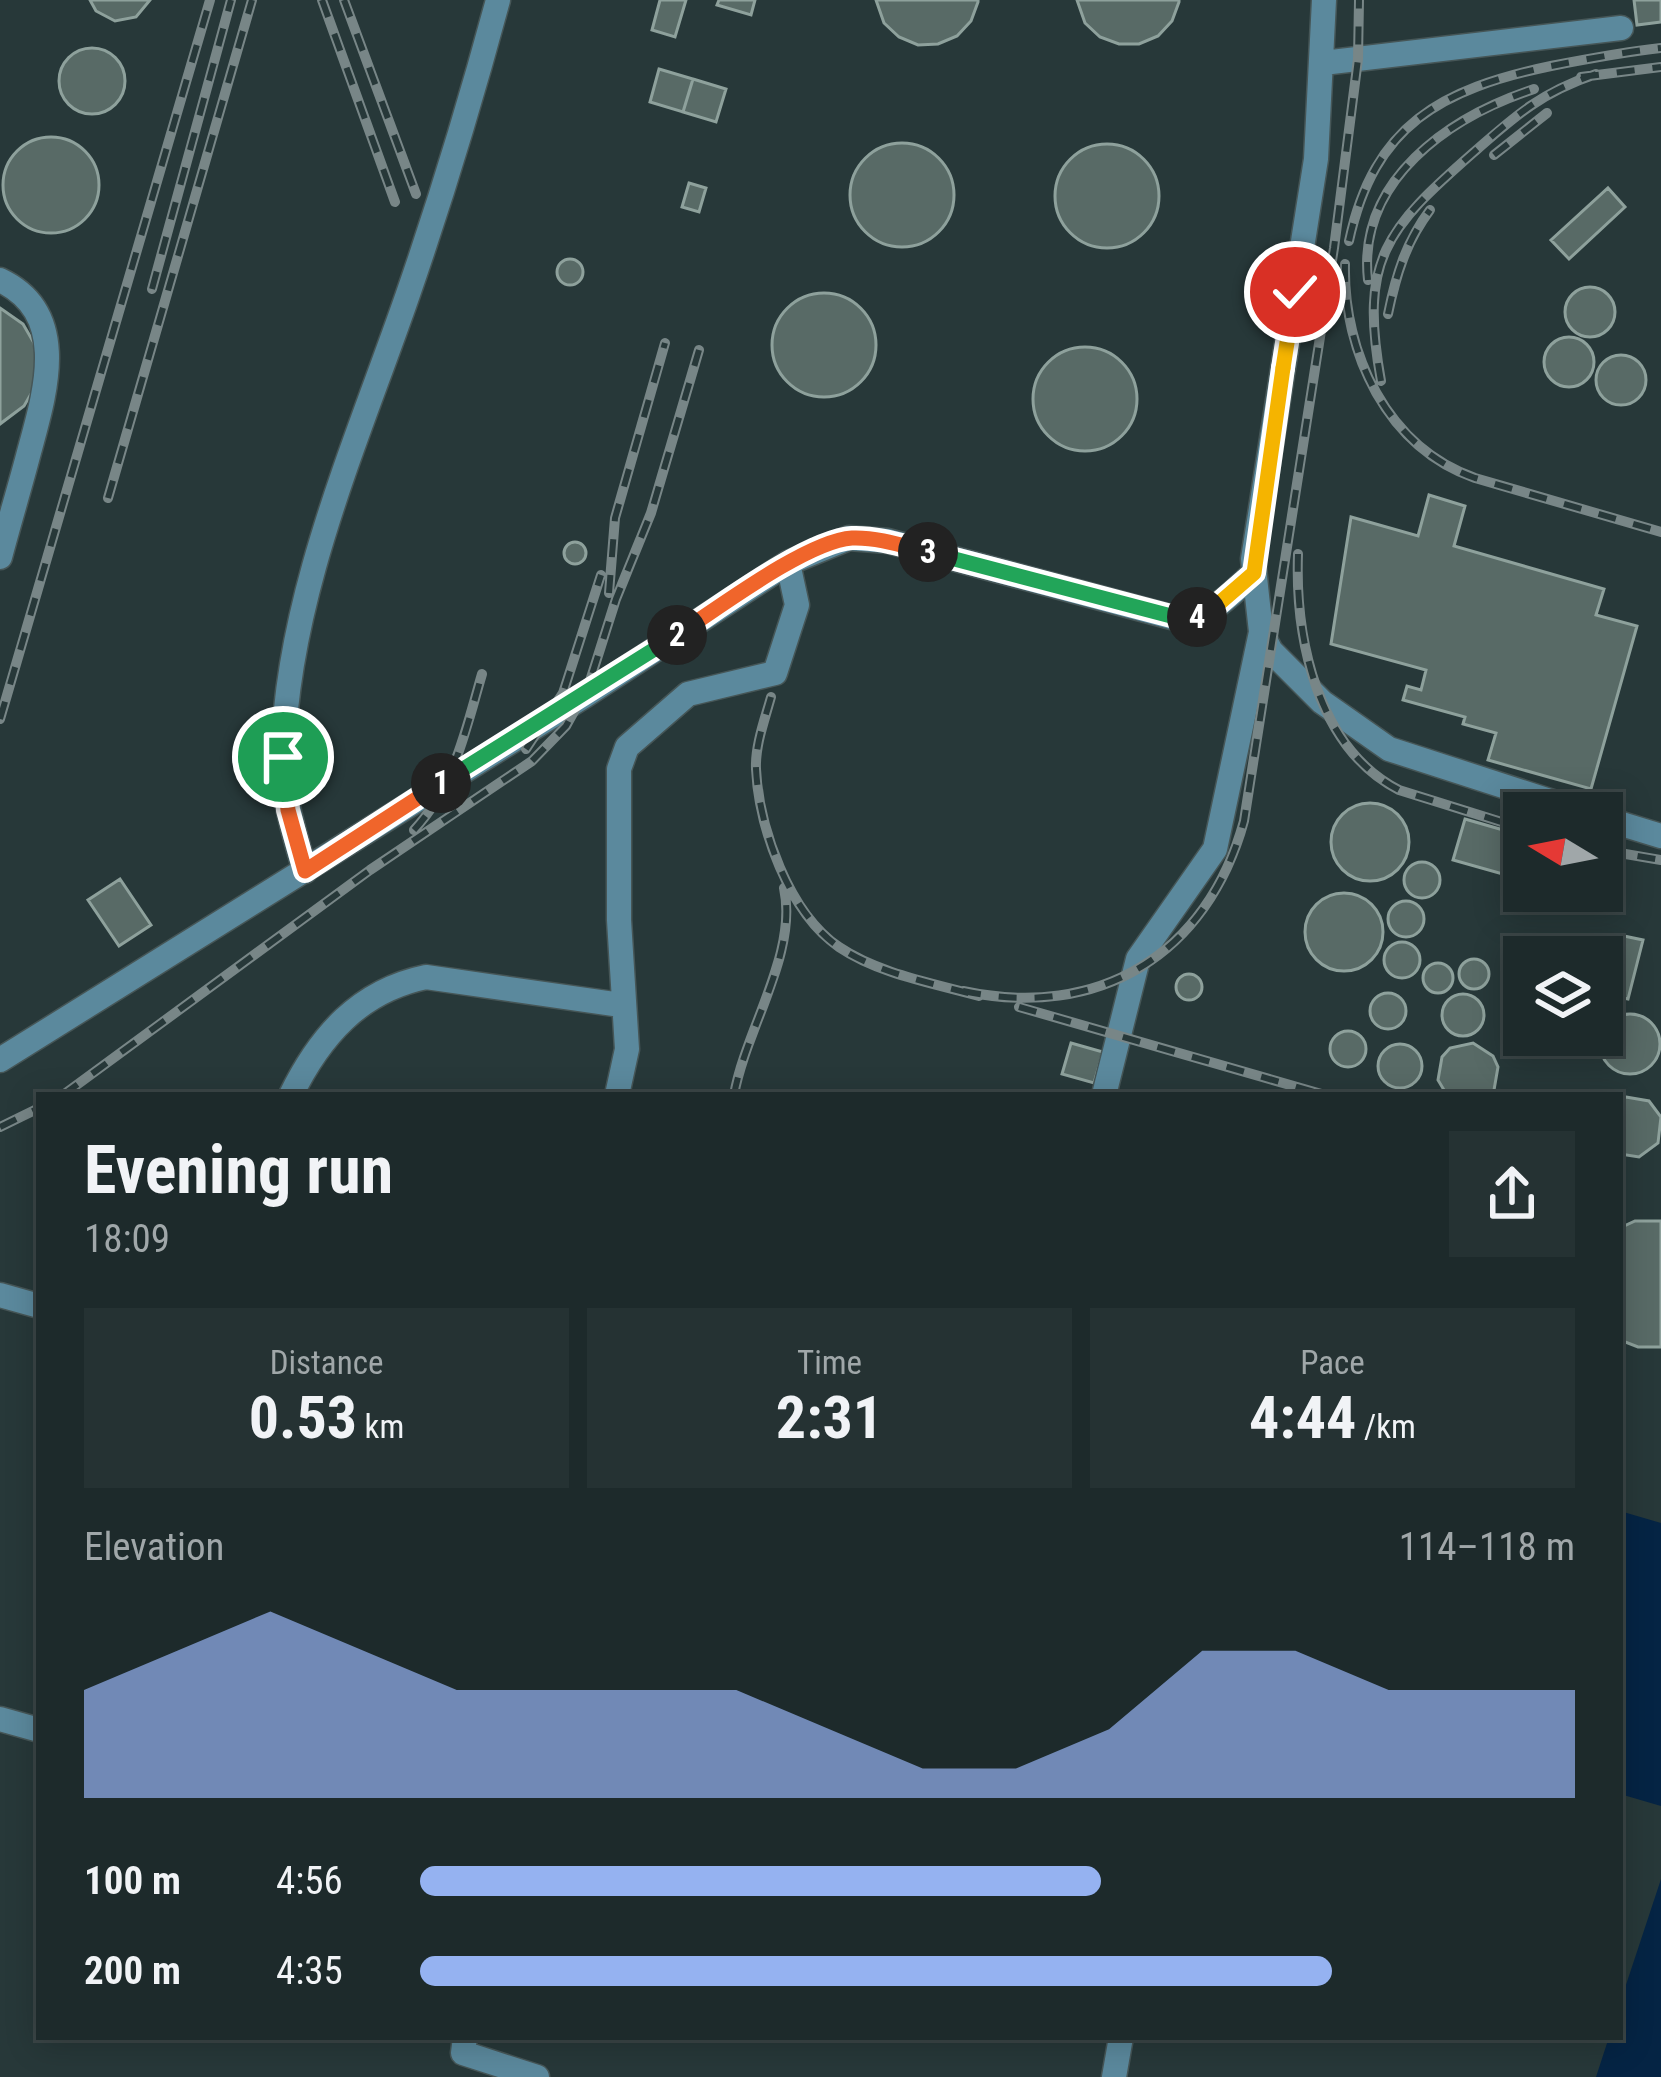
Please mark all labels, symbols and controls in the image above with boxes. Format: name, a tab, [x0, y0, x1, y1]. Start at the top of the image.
pin	[1244, 241, 1346, 343]
icon: check	[1262, 259, 1328, 325]
pin: 3	[898, 522, 958, 582]
text: 3	[920, 532, 936, 571]
pin: 4	[1167, 587, 1227, 647]
text: 4	[1189, 597, 1205, 636]
pin: 2	[647, 605, 707, 665]
text: 2	[669, 615, 685, 654]
pin	[232, 706, 334, 808]
icon: arrive	[250, 724, 316, 790]
pin: 1	[411, 753, 471, 813]
text: 1	[433, 763, 449, 802]
north arrow	[1503, 792, 1623, 912]
map controls	[1503, 792, 1623, 1056]
button: layers	[1503, 936, 1623, 1056]
button: share	[1449, 1131, 1575, 1257]
text: Evening run	[84, 1132, 393, 1209]
text: 18:09	[84, 1216, 170, 1262]
text: Distance	[270, 1343, 383, 1382]
text: Time	[797, 1343, 862, 1382]
text: Pace	[1300, 1343, 1365, 1382]
text: 0.53	[249, 1382, 357, 1453]
text: 2:31	[776, 1382, 883, 1453]
text: 4:44	[1249, 1382, 1356, 1453]
text: km	[357, 1407, 404, 1446]
text: /km	[1356, 1407, 1416, 1446]
text: Elevation	[84, 1524, 224, 1570]
text: 114–118 m	[1399, 1524, 1575, 1570]
text: 100 m	[84, 1858, 181, 1904]
text: 4:56	[276, 1858, 343, 1904]
text: 200 m	[84, 1948, 181, 1994]
text: 4:35	[276, 1948, 343, 1994]

